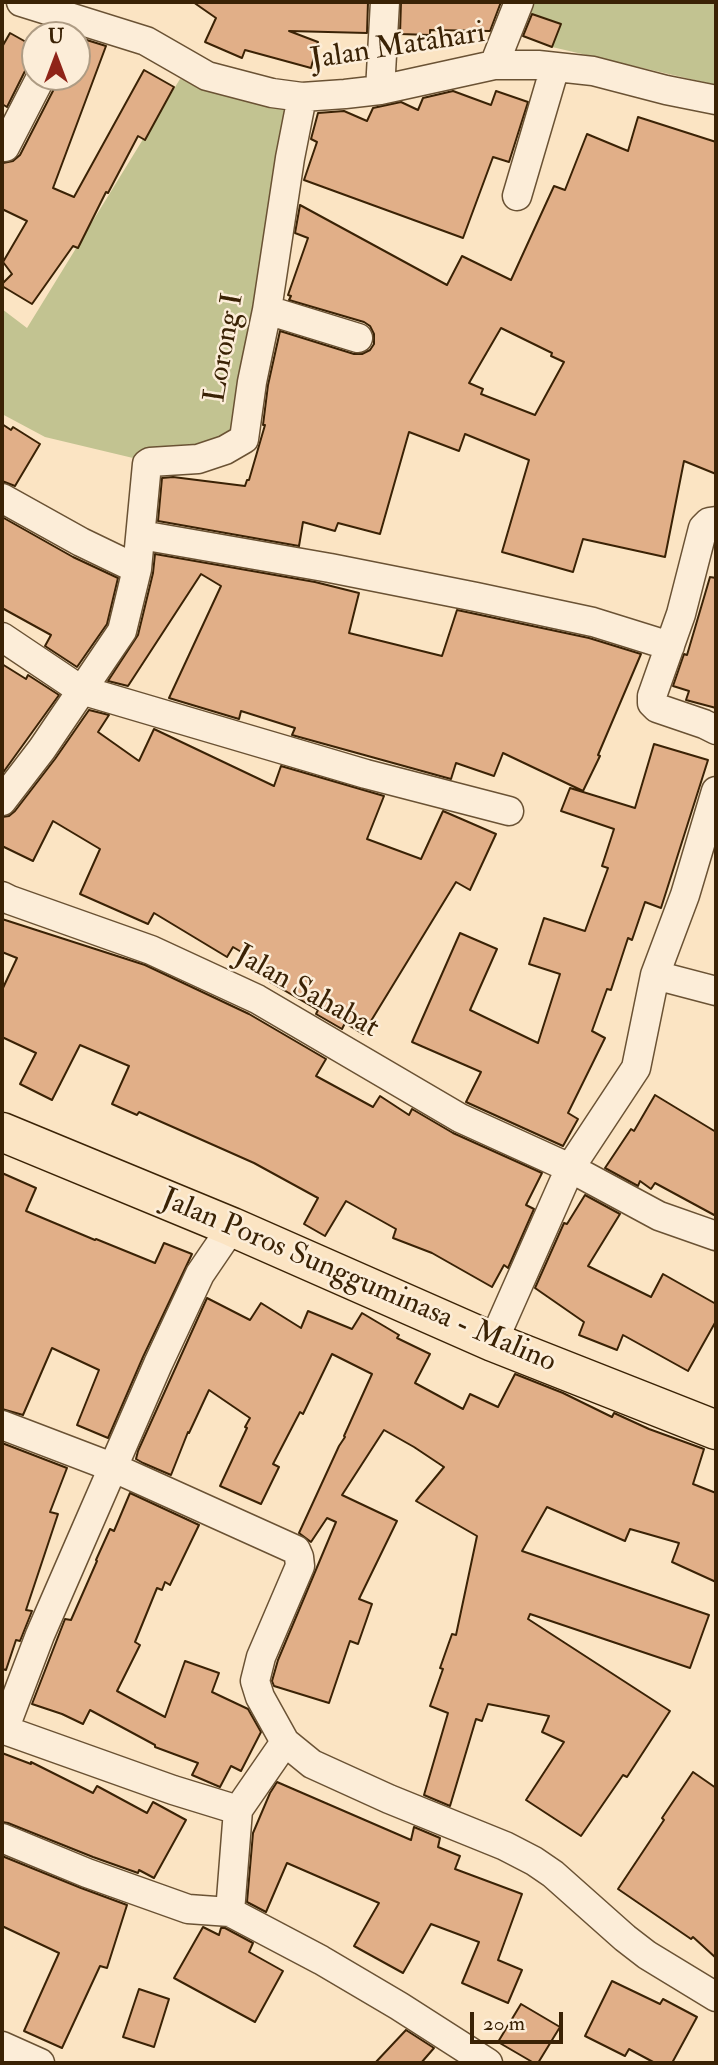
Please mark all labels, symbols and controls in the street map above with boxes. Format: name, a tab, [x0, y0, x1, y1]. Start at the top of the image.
street label: Jalan Matahari	[308, 16, 488, 80]
north arrow	[21, 21, 91, 91]
text: U	[48, 25, 64, 49]
street label: Lorong I	[199, 290, 253, 406]
street label: Jalan Sahabat	[228, 939, 384, 1047]
street label: Jalan Poros Sungguminasa - Malino	[155, 1182, 561, 1382]
scale bar	[473, 1998, 566, 2042]
text: 20 m	[483, 2010, 525, 2037]

